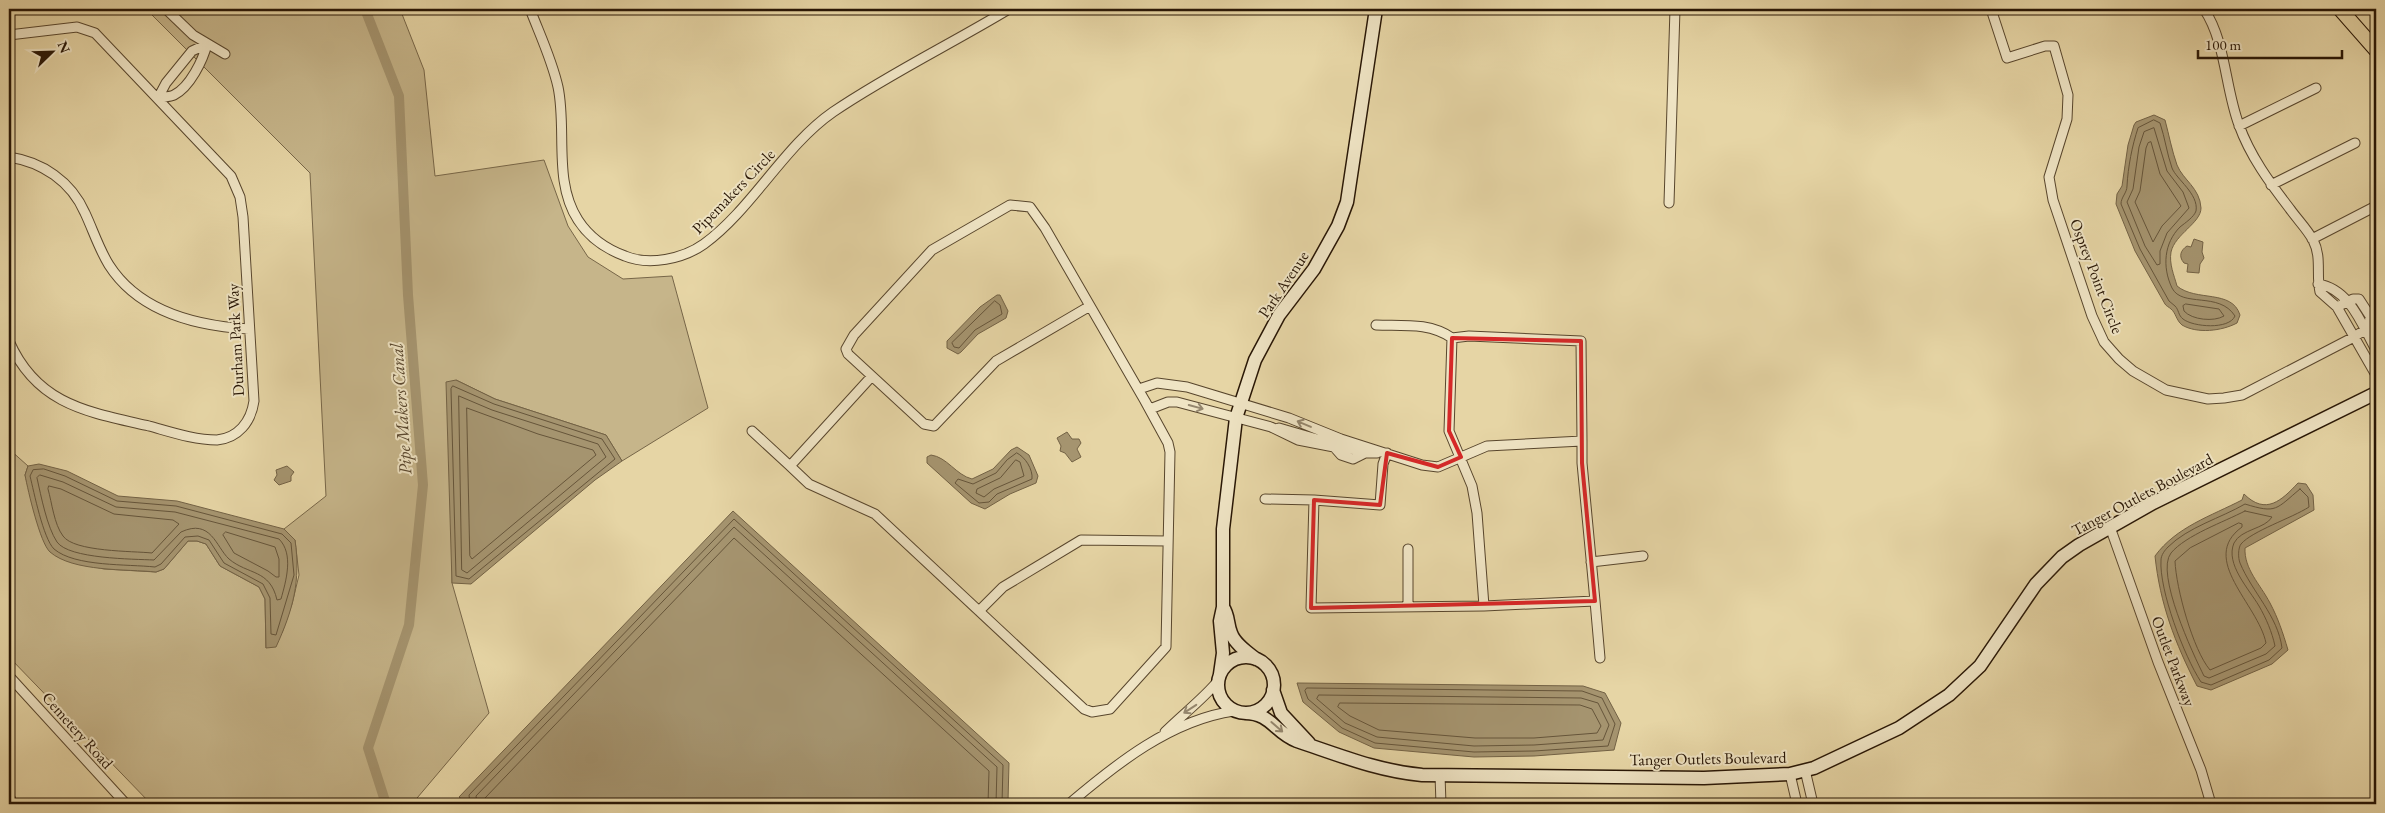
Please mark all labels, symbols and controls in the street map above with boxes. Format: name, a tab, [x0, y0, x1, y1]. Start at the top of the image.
north arrow	[28, 28, 78, 78]
scale bar	[2198, 28, 2341, 60]
text: 100 m	[2205, 35, 2242, 54]
text: N	[53, 38, 75, 56]
street label: Pipemakers Circle	[687, 144, 779, 238]
street label: Osprey Point Circle	[2065, 216, 2128, 337]
street label: Park Avenue	[1253, 247, 1313, 322]
street label: Durham Park Way	[222, 282, 249, 397]
water label: Pipe Makers Canal	[384, 342, 418, 476]
one-way arrow	[1188, 403, 1204, 412]
one-way arrow	[1297, 419, 1312, 428]
street label: Tanger Outlets Boulevard	[2068, 448, 2217, 541]
street label: Outlet Parkway	[2147, 613, 2201, 710]
street label: Cemetery Road	[38, 687, 118, 774]
one-way arrow	[1184, 705, 1198, 715]
one-way arrow	[1270, 721, 1283, 733]
street label: Tanger Outlets Boulevard	[1629, 747, 1788, 770]

